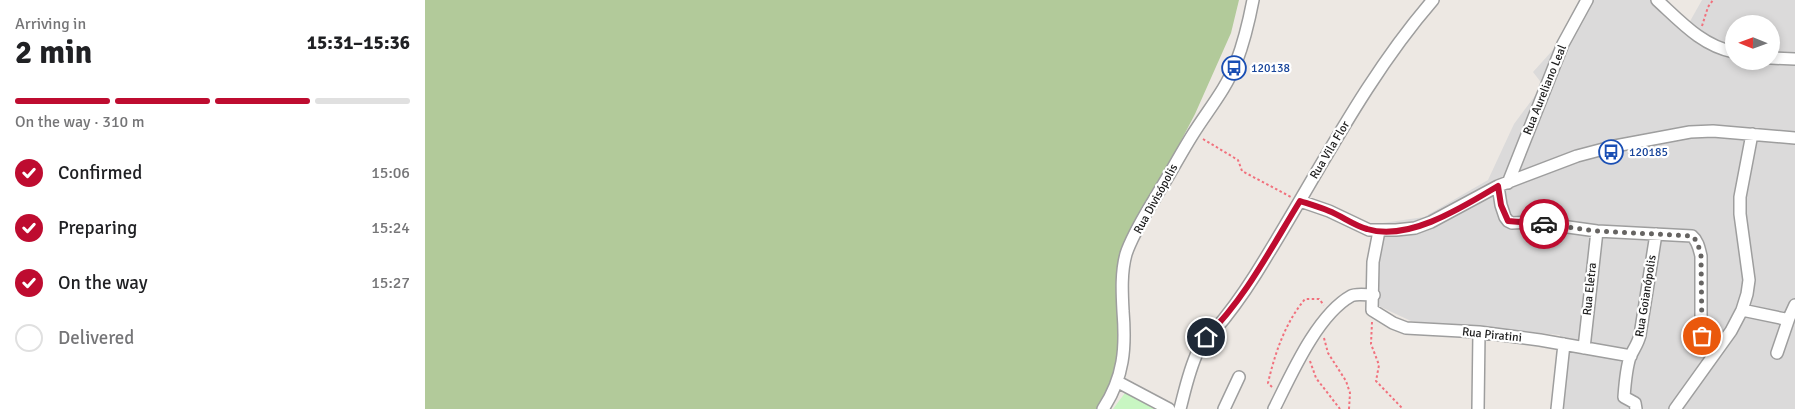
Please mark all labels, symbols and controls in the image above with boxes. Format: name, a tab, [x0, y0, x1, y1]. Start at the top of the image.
text: Arriving in	[15, 14, 86, 34]
north arrow	[1725, 15, 1780, 70]
map controls	[1725, 15, 1780, 70]
text: 15:31–15:36	[307, 31, 410, 55]
text: 2 min	[15, 33, 92, 72]
street label: Rua Aureliano Leal	[1520, 42, 1570, 137]
bus stop icon: 120138	[1221, 55, 1247, 81]
place label: 120138	[1251, 61, 1290, 76]
text: On the way · 310 m	[15, 112, 145, 132]
street label: Rua Vila Flor	[1307, 118, 1353, 182]
bus stop icon: 120185	[1598, 139, 1624, 165]
place label: 120185	[1629, 145, 1668, 160]
icon: check	[15, 159, 43, 187]
text: Confirmed	[58, 161, 142, 185]
street label: Rua Divisópolis	[1131, 161, 1181, 237]
text: 15:06	[371, 163, 410, 183]
courier	[1519, 199, 1569, 249]
icon: car	[1530, 210, 1558, 238]
icon: check	[15, 214, 43, 242]
text: Preparing	[58, 216, 137, 240]
text: 15:24	[371, 218, 410, 238]
street label: Rua Goianópolis	[1632, 254, 1660, 338]
street label: Rua Eletra	[1580, 262, 1600, 316]
icon: check	[15, 269, 43, 297]
text: On the way	[58, 271, 148, 295]
text: 15:27	[371, 273, 410, 293]
pin	[1681, 315, 1723, 357]
pin	[1185, 316, 1227, 358]
icon: bag	[1688, 322, 1716, 350]
icon: home	[1192, 323, 1220, 351]
street label: Rua Piratini	[1461, 324, 1523, 346]
text: Delivered	[58, 326, 134, 350]

